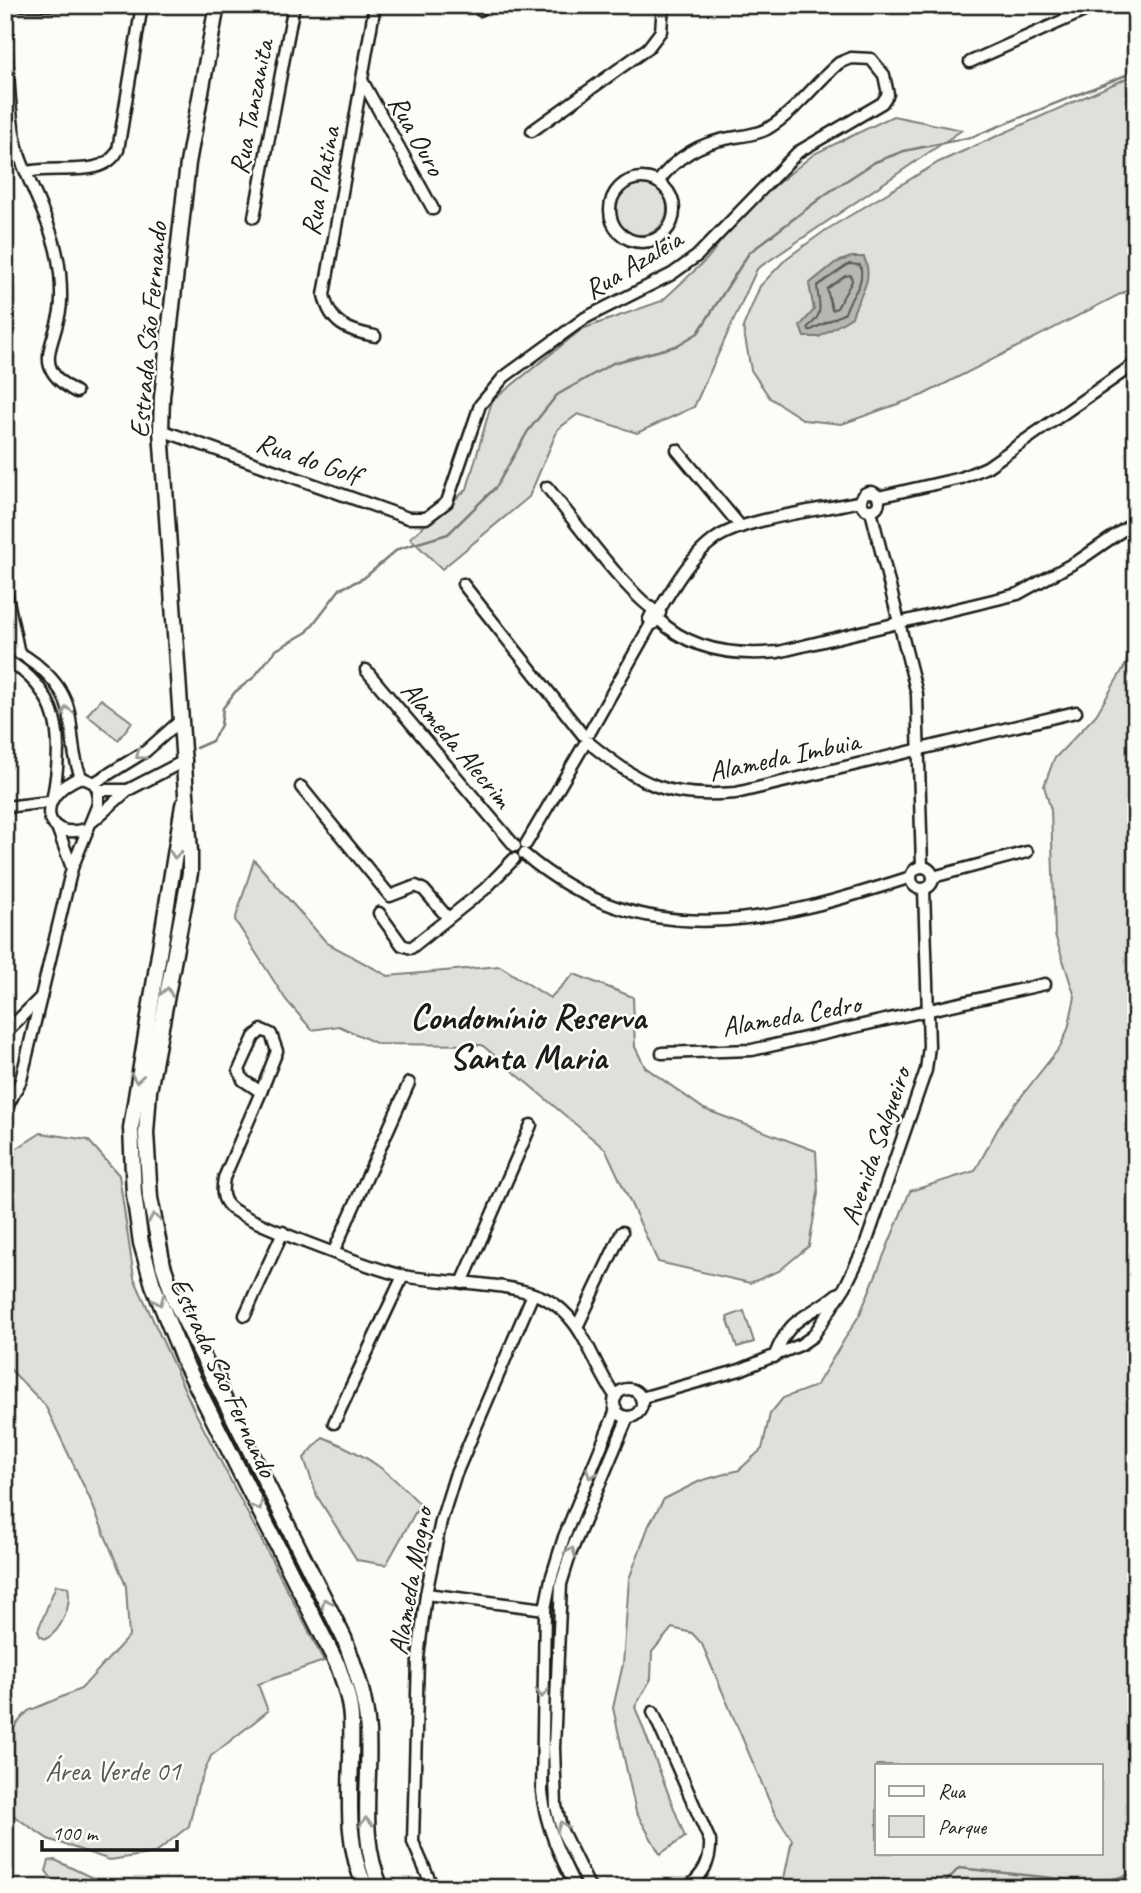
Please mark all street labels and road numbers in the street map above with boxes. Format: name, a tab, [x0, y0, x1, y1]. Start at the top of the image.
street label: Rua Tanzanita	[221, 34, 282, 177]
street label: Rua Ouro	[381, 89, 454, 183]
street label: Rua Platina	[292, 122, 348, 238]
street label: Estrada São Fernando	[121, 219, 175, 439]
street label: Rua Azaleia	[578, 220, 690, 307]
street label: Rua do Golf	[252, 424, 371, 494]
street label: Alameda Alecrim	[394, 673, 522, 816]
street label: Alameda Imbuia	[706, 722, 865, 789]
street label: Alameda Cedro	[719, 985, 866, 1044]
street label: Avenida Salgueiro	[832, 1060, 919, 1229]
street label: Estrada São Fernando	[162, 1272, 286, 1484]
street label: Alameda Mogno	[380, 1502, 441, 1657]

